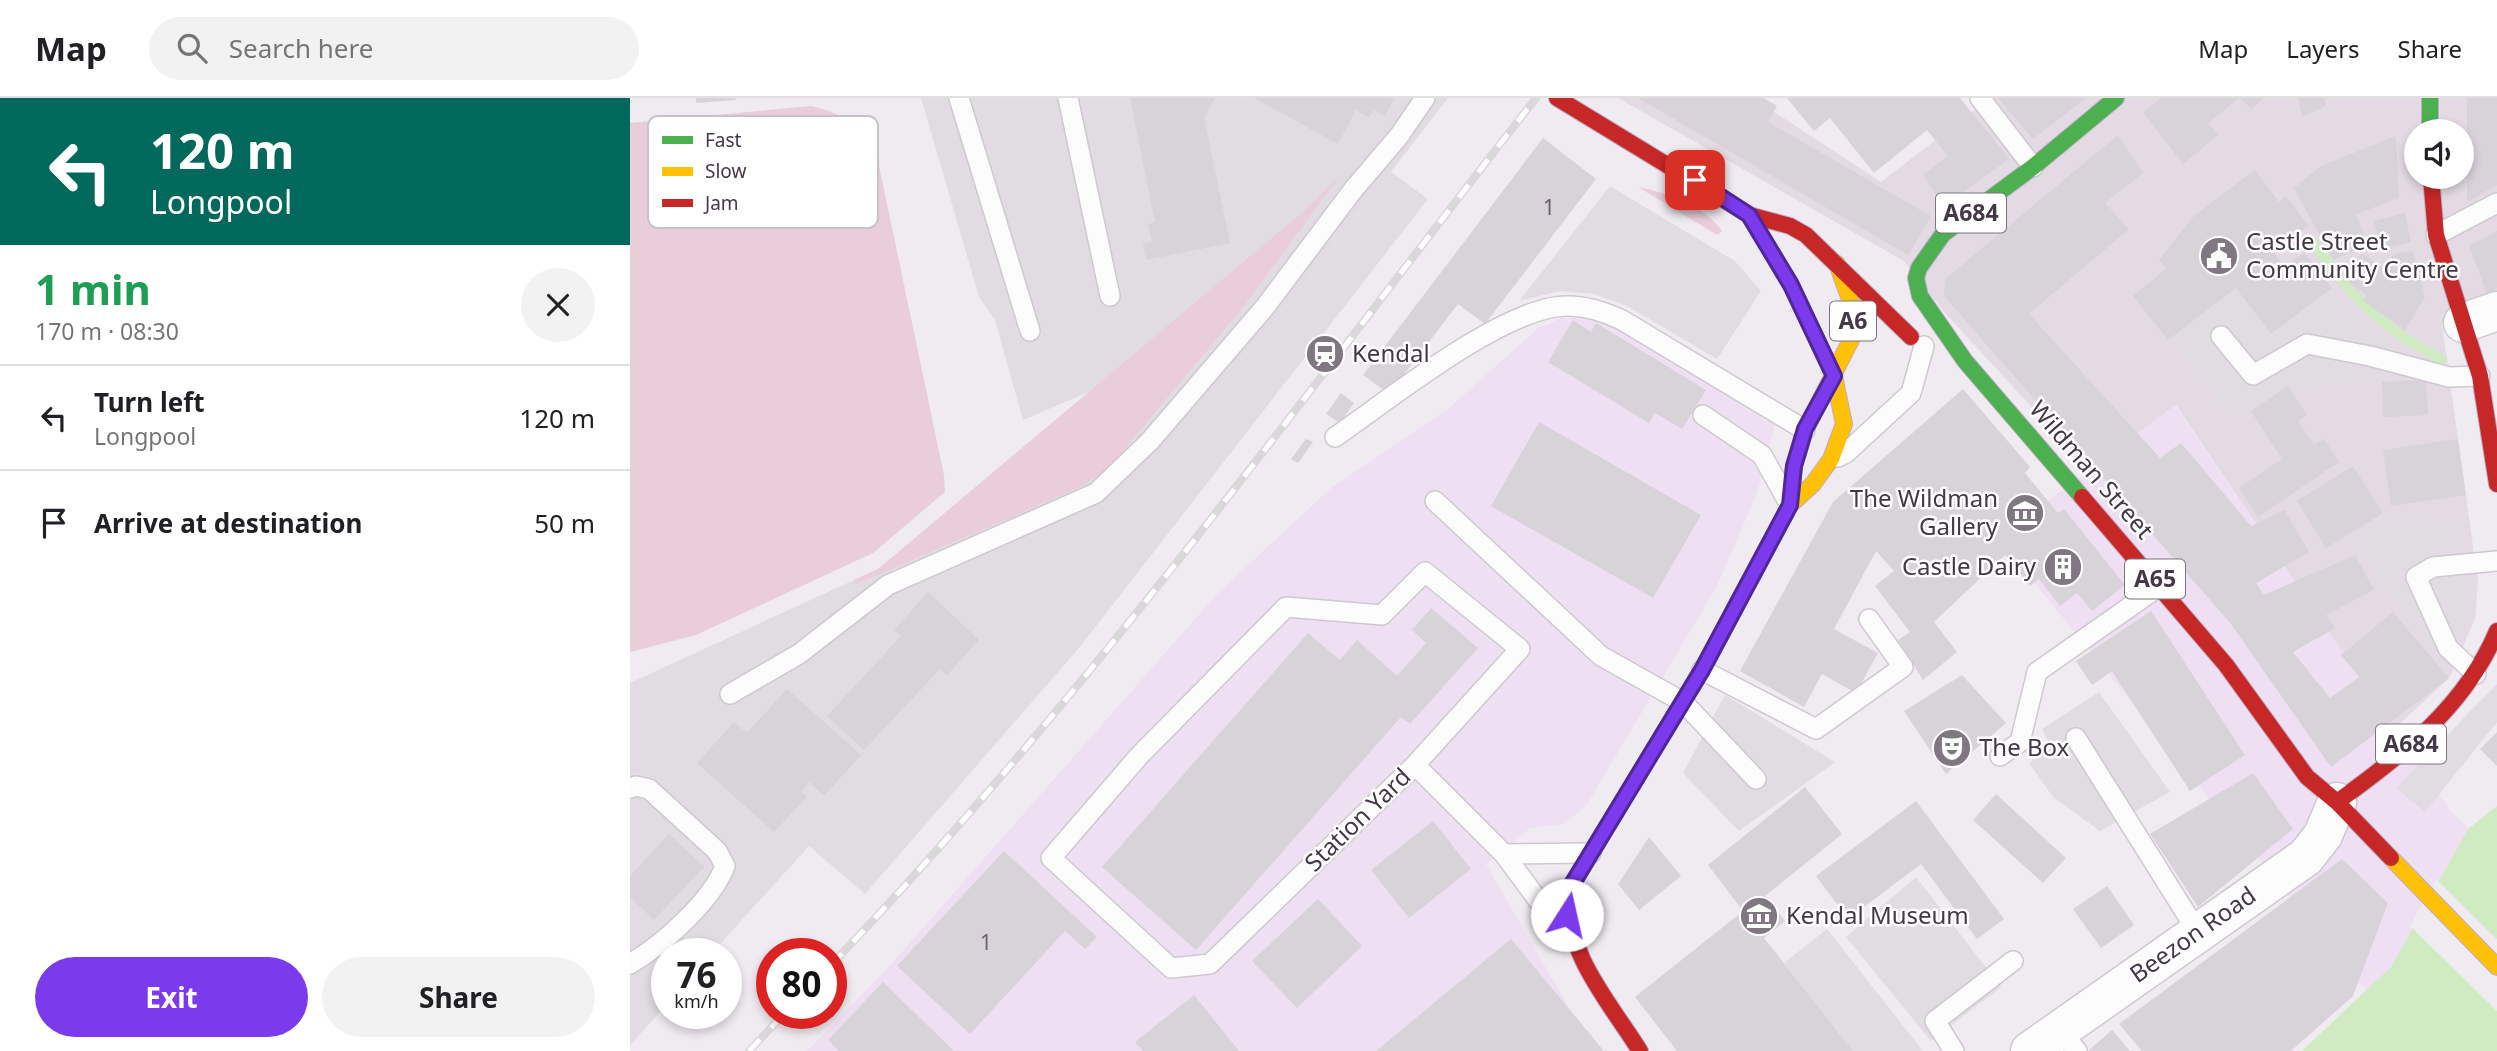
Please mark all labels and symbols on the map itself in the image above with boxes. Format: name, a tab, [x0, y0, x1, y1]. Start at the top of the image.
legend	[648, 116, 878, 228]
text: Fast	[705, 127, 742, 153]
pin	[1665, 150, 1725, 210]
text: Slow	[705, 158, 746, 184]
text: Jam	[703, 190, 739, 216]
house number: 1	[1543, 193, 1555, 221]
road number: A684	[1936, 194, 2006, 232]
place label: Castle Street Community Centre	[2246, 224, 2459, 285]
public building icon: Castle Street Community Centre	[2198, 235, 2240, 277]
road number: A6	[1830, 302, 1876, 341]
station icon: Kendal	[1304, 333, 1346, 375]
place label: Kendal	[1352, 336, 1430, 369]
street label: Wildman Street	[2023, 393, 2162, 546]
place label: The Wildman Gallery	[1850, 481, 1999, 542]
museum icon: The Wildman Gallery	[2004, 492, 2046, 534]
building icon: Castle Dairy	[2042, 546, 2084, 588]
place label: Castle Dairy	[1902, 549, 2037, 582]
road number: A65	[2125, 559, 2185, 598]
road number: A684	[2376, 724, 2446, 764]
theatre icon: The Box	[1931, 727, 1973, 769]
place label: The Box	[1979, 730, 2070, 763]
street label: Station Yard	[1297, 760, 1417, 878]
position arrow	[1530, 878, 1604, 952]
street label: Beezon Road	[2122, 878, 2262, 989]
museum icon: Kendal Museum	[1738, 895, 1780, 937]
place label: Kendal Museum	[1786, 898, 1969, 931]
house number: 1	[980, 928, 992, 956]
speed limit sign: 80	[756, 938, 847, 1029]

